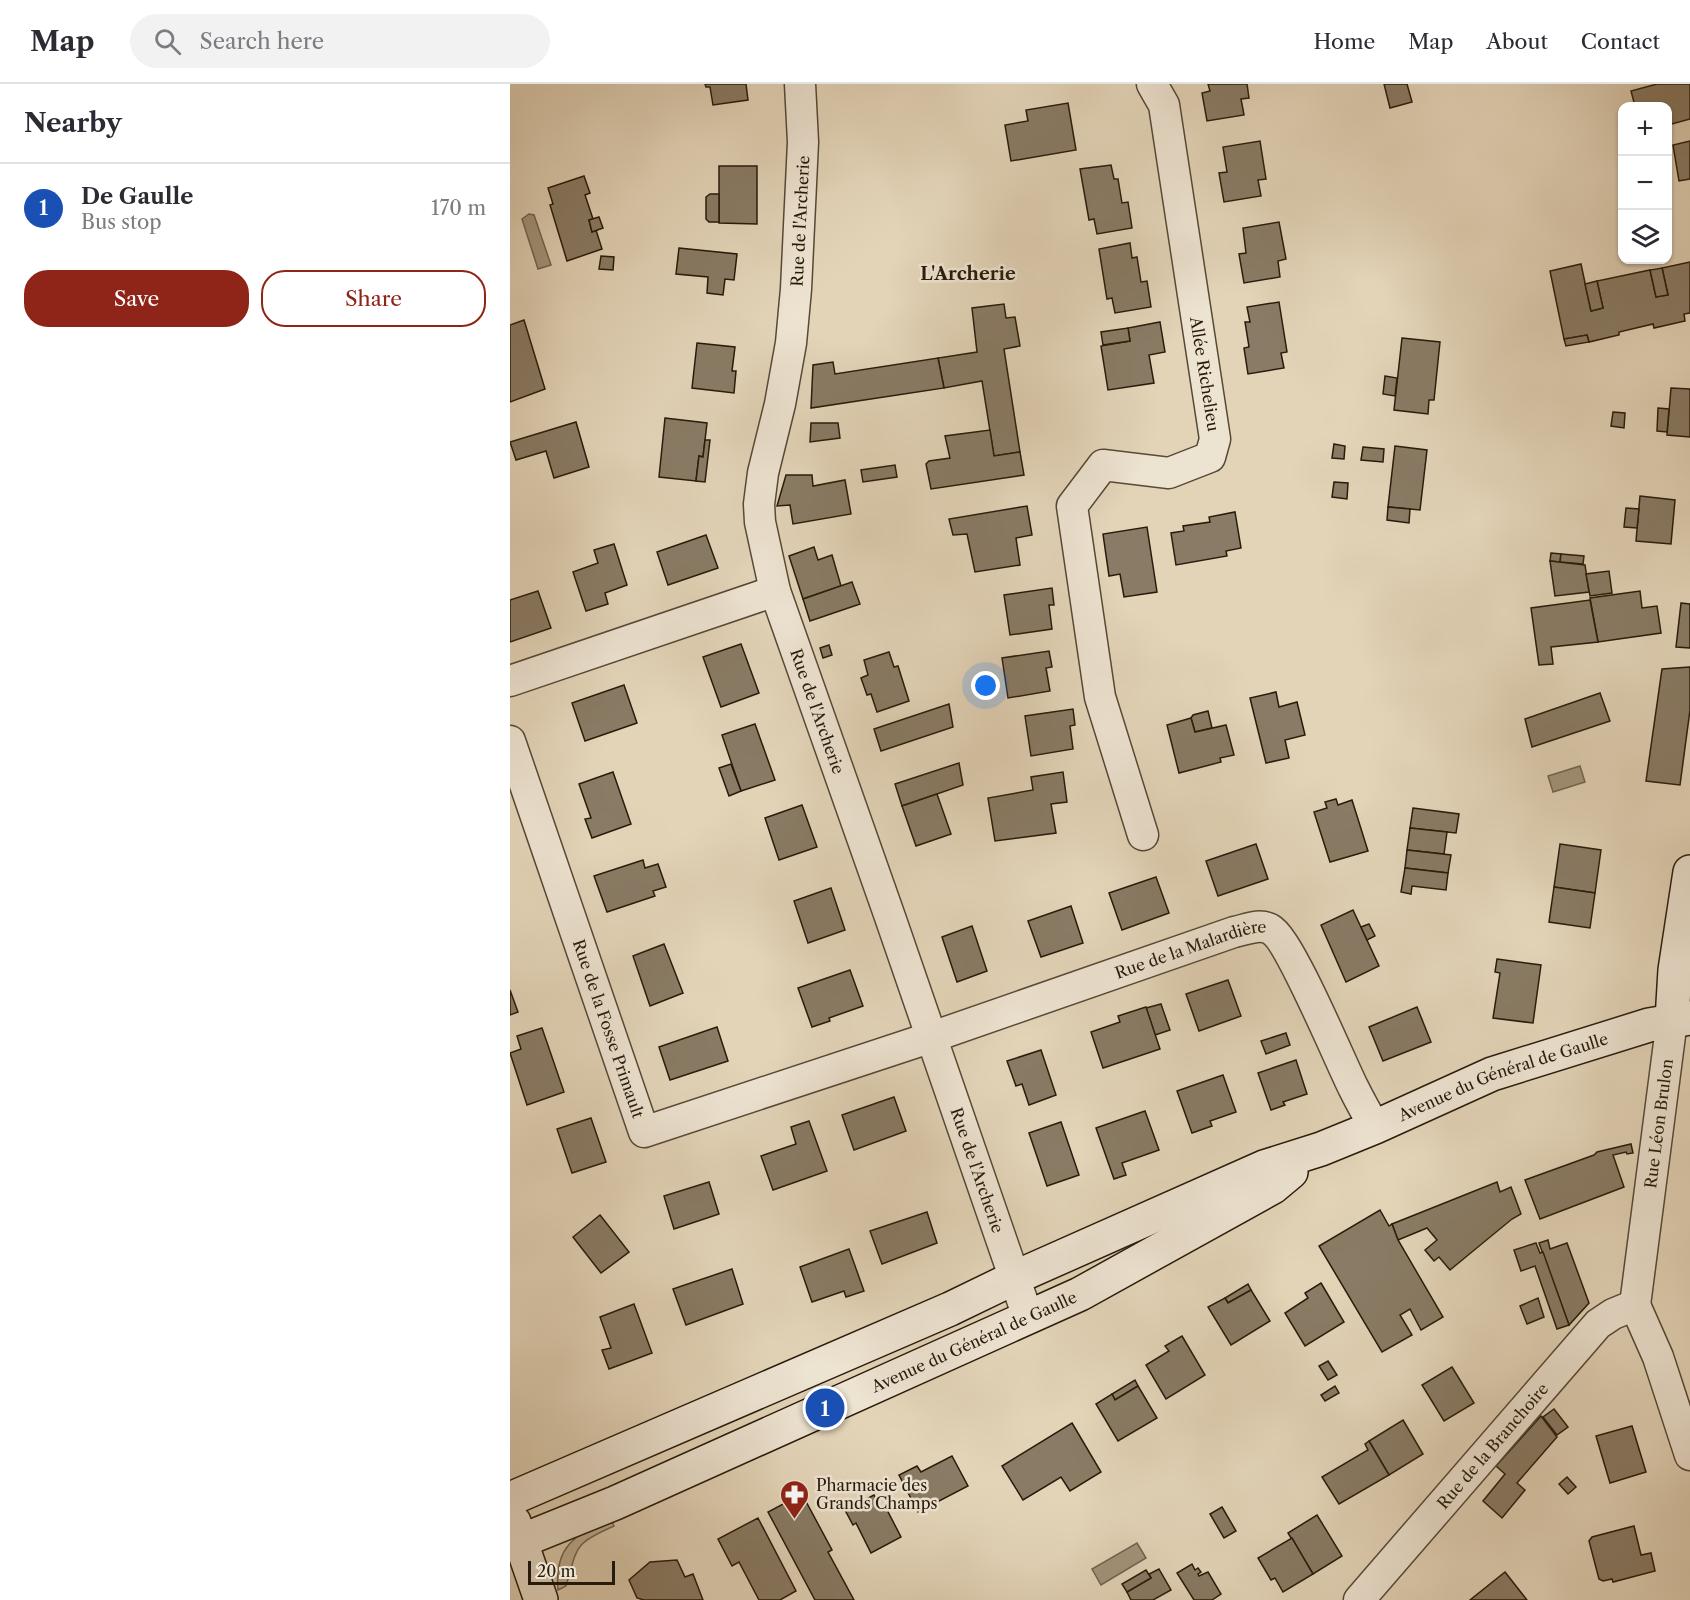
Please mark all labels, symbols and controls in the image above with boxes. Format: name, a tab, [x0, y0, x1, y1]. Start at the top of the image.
search box	[130, 14, 550, 68]
text: Map	[30, 24, 94, 58]
icon: search	[151, 25, 184, 58]
text: Search here	[199, 28, 324, 55]
text: Home	[1314, 29, 1375, 54]
text: Map	[1408, 29, 1453, 54]
text: About	[1486, 29, 1548, 54]
text: Contact	[1581, 29, 1660, 54]
map controls	[1618, 102, 1672, 264]
button: +	[1618, 102, 1672, 156]
text: Nearby	[24, 107, 122, 139]
street label: Rue de l'Archerie	[787, 155, 813, 287]
button: −	[1618, 156, 1672, 210]
text: De Gaulle	[81, 183, 193, 210]
text: 1	[39, 196, 48, 220]
text: 170 m	[431, 196, 486, 220]
text: Bus stop	[81, 210, 162, 234]
button: layers	[1618, 210, 1672, 264]
district label: L'Archerie	[920, 263, 1016, 285]
button: Save	[24, 270, 249, 327]
button: Share	[261, 270, 486, 327]
street label: Allée Richelieu	[1186, 314, 1224, 433]
street label: Rue de l'Archerie	[786, 646, 849, 777]
your location	[971, 671, 1000, 700]
street label: Rue de la Malardière	[1112, 916, 1267, 983]
street label: Rue de la Fosse Primault	[569, 937, 649, 1121]
street label: Avenue du Général de Gaulle	[1394, 1028, 1610, 1126]
street label: Rue Léon Brulon	[1640, 1057, 1677, 1190]
street label: Rue de l'Archerie	[946, 1105, 1008, 1236]
street label: Avenue du Général de Gaulle	[867, 1287, 1080, 1397]
street label: Rue de la Branchoire	[1433, 1379, 1552, 1513]
pin: 1	[806, 1386, 844, 1430]
place label: Pharmacie des Grands Champs	[816, 1475, 938, 1513]
pharmacy icon: Pharmacie des Grands Champs	[779, 1478, 811, 1520]
scale bar	[528, 1558, 615, 1586]
text: 20 m	[537, 1561, 576, 1581]

